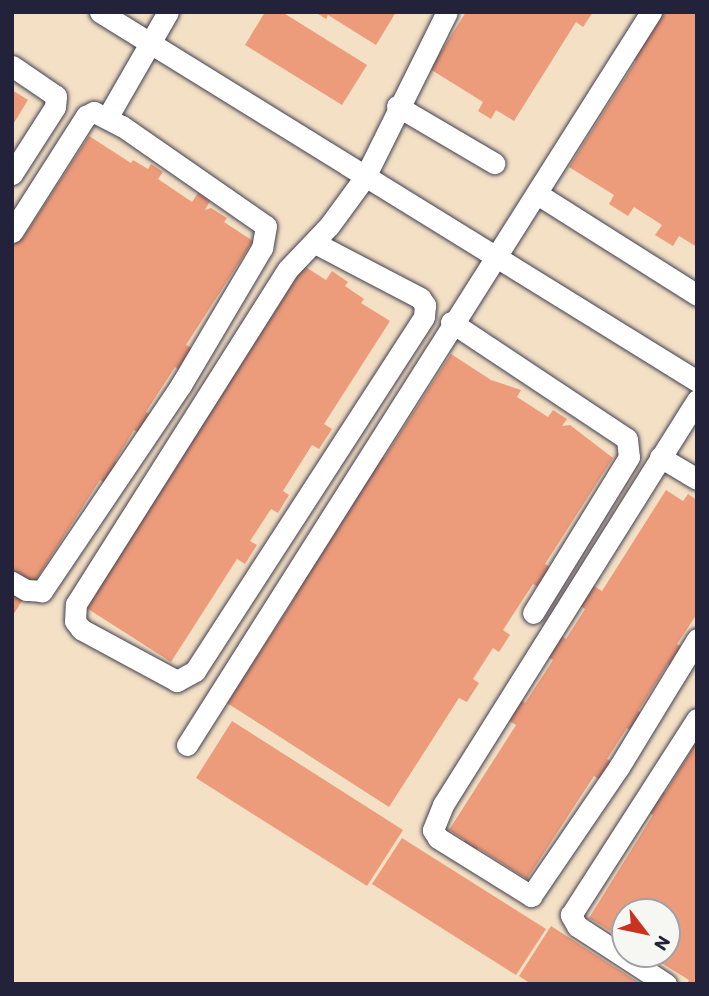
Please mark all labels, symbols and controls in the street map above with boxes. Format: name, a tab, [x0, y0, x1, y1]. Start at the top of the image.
north arrow	[611, 898, 681, 968]
text: N	[649, 932, 676, 955]

